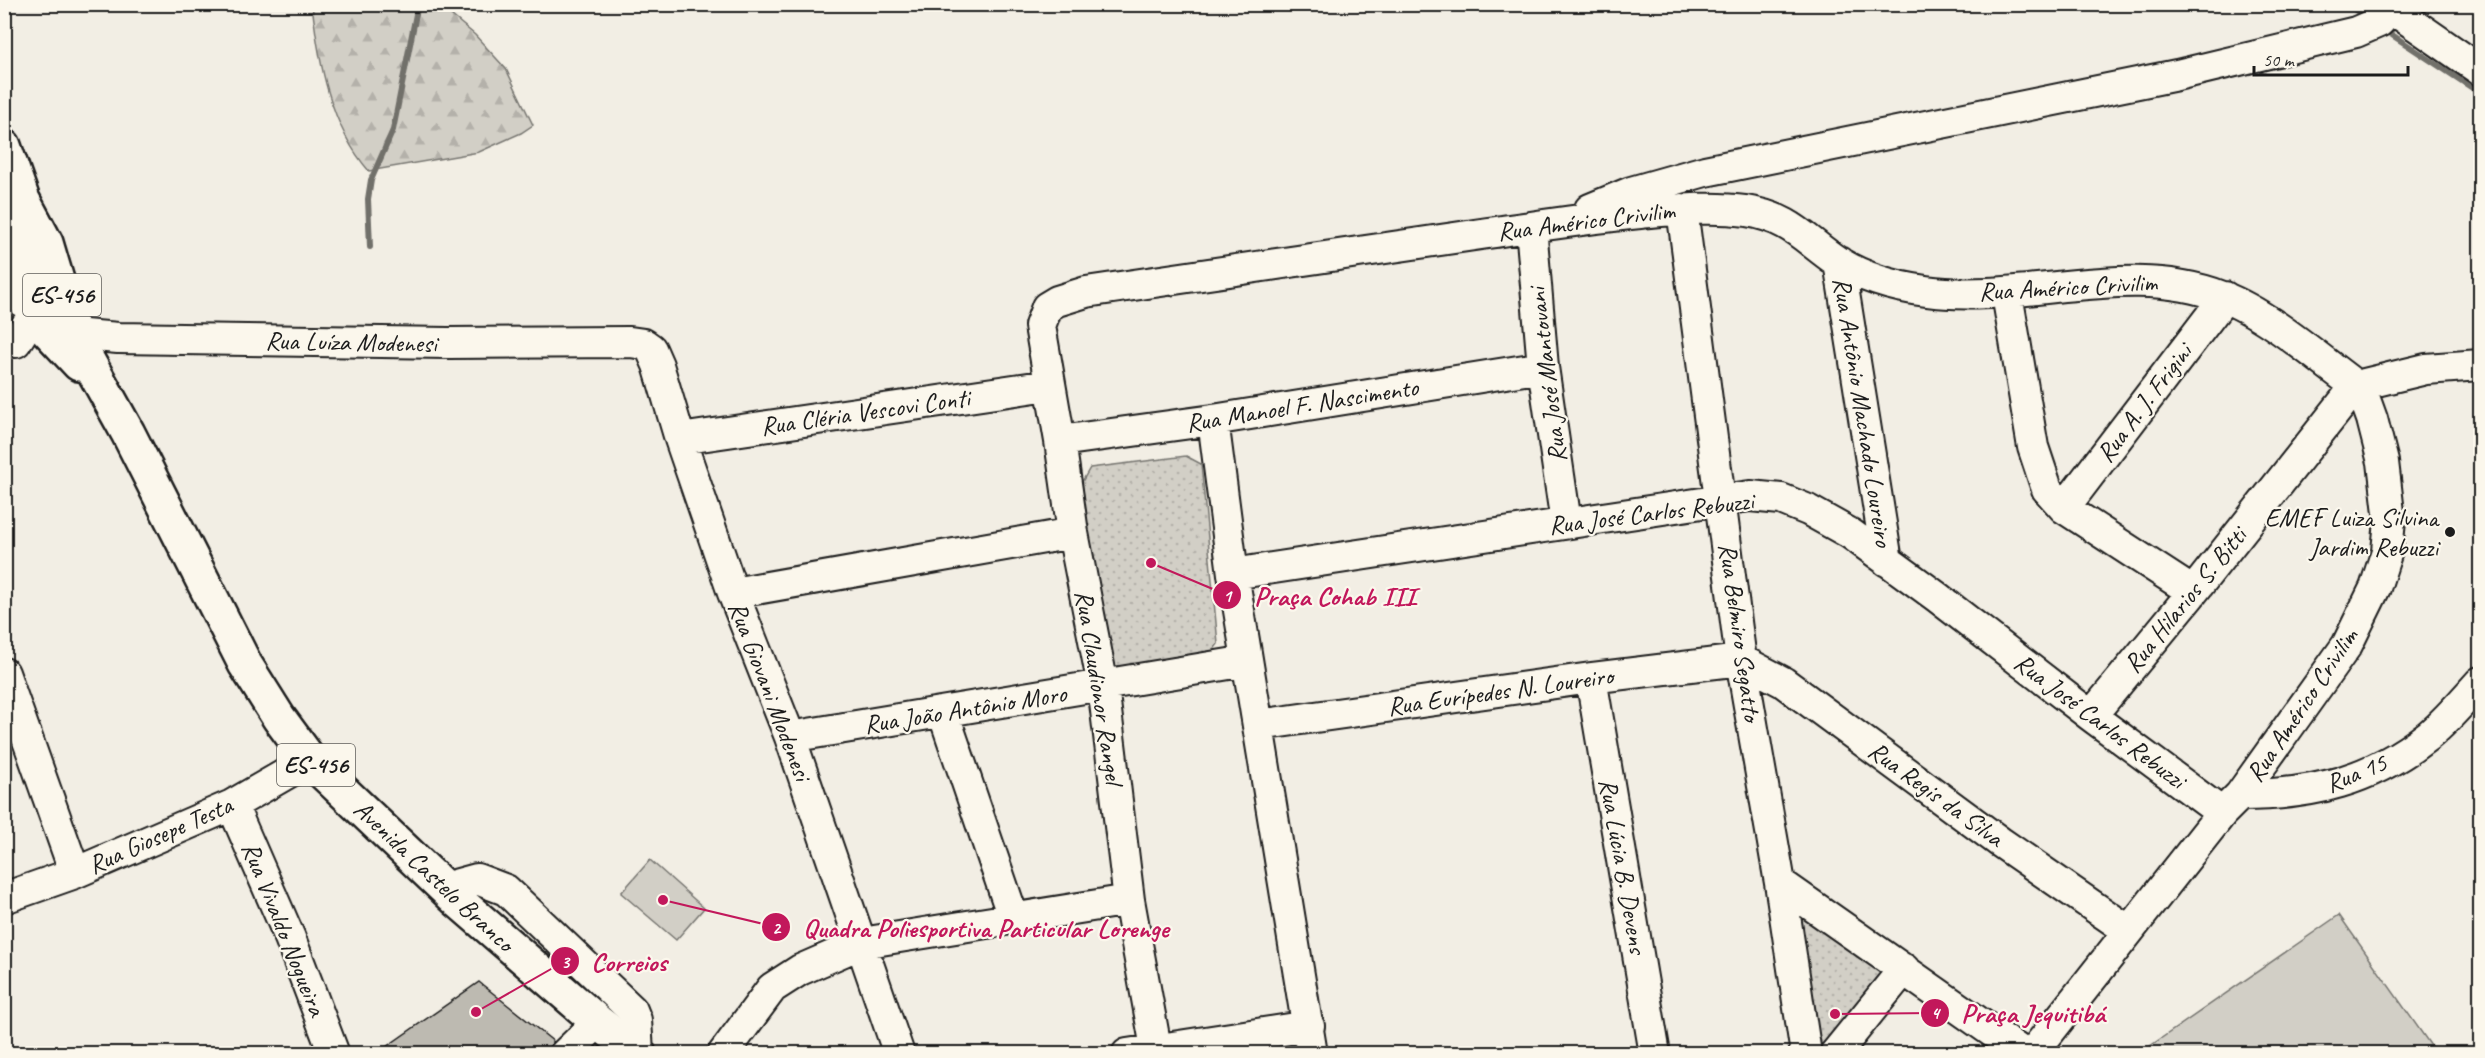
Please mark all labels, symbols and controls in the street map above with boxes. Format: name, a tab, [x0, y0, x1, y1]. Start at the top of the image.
scale bar	[2254, 39, 2408, 77]
text: 50 m	[2263, 49, 2296, 71]
street label: Rua Américo Crivilim	[1495, 194, 1678, 248]
street label: Rua Américo Crivilim	[1978, 266, 2159, 308]
road number: ES-456	[23, 274, 101, 316]
street label: Rua Antônio Machado Loureiro	[1825, 275, 1901, 551]
street label: Rua José Mantovani	[1520, 283, 1574, 464]
street label: Rua Luíza Modenesi	[265, 324, 440, 360]
street label: Rua A. J. Frigini	[2089, 335, 2201, 469]
street label: Rua Manoel F. Nascimento	[1184, 370, 1422, 440]
street label: Rua Cléria Vescovi Conti	[758, 381, 975, 443]
street label: Rua José Carlos Rebuzzi	[1547, 484, 1758, 542]
place label: EMEF Luiza Silvina Jardim Rebuzzi	[2265, 501, 2441, 564]
street label: Rua Hilarios S. Bitti	[2116, 518, 2256, 680]
marker: EMEF Luiza Silvina Jardim Rebuzzi	[2443, 525, 2457, 539]
street label: Rua Belmiro Segatto	[1711, 541, 1769, 726]
callout: Praça Cohab III	[1212, 573, 1427, 618]
text: Praça Cohab III	[1254, 579, 1422, 613]
text: 1	[1223, 585, 1233, 607]
street label: Rua Claudionor Rangel	[1067, 588, 1131, 791]
street label: Rua Giovani Modenesi	[721, 597, 820, 788]
street label: Rua Américo Crivilim	[2238, 621, 2366, 788]
street label: Rua José Carlos Rebuzzi	[2008, 646, 2195, 798]
street label: Rua Eurípedes N. Loureiro	[1385, 658, 1618, 723]
street label: Rua João Antônio Moro	[862, 676, 1070, 741]
street label: Rua Regis da Silva	[1862, 734, 2011, 855]
road number: ES-456	[277, 744, 355, 786]
street label: Rua 15	[2321, 745, 2393, 800]
street label: Rua Lúcia B. Devens	[1591, 776, 1655, 958]
street label: Rua Giosepe Testa	[83, 788, 239, 881]
street label: Avenida Castelo Branco	[347, 793, 523, 961]
street label: Rua Vivaldo Nogueira	[234, 837, 334, 1022]
callout: Quadra Poliesportiva Particular Lorenge	[761, 905, 1181, 950]
text: Quadra Poliesportiva Particular Lorenge	[803, 911, 1172, 945]
text: 2	[772, 917, 782, 939]
callout: Correios	[550, 939, 679, 984]
text: Correios	[591, 945, 669, 979]
text: 3	[561, 951, 571, 973]
callout: Praça Jequitibá	[1920, 990, 2117, 1035]
text: Praça Jequitibá	[1961, 996, 2108, 1030]
text: 4	[1931, 1002, 1941, 1024]

